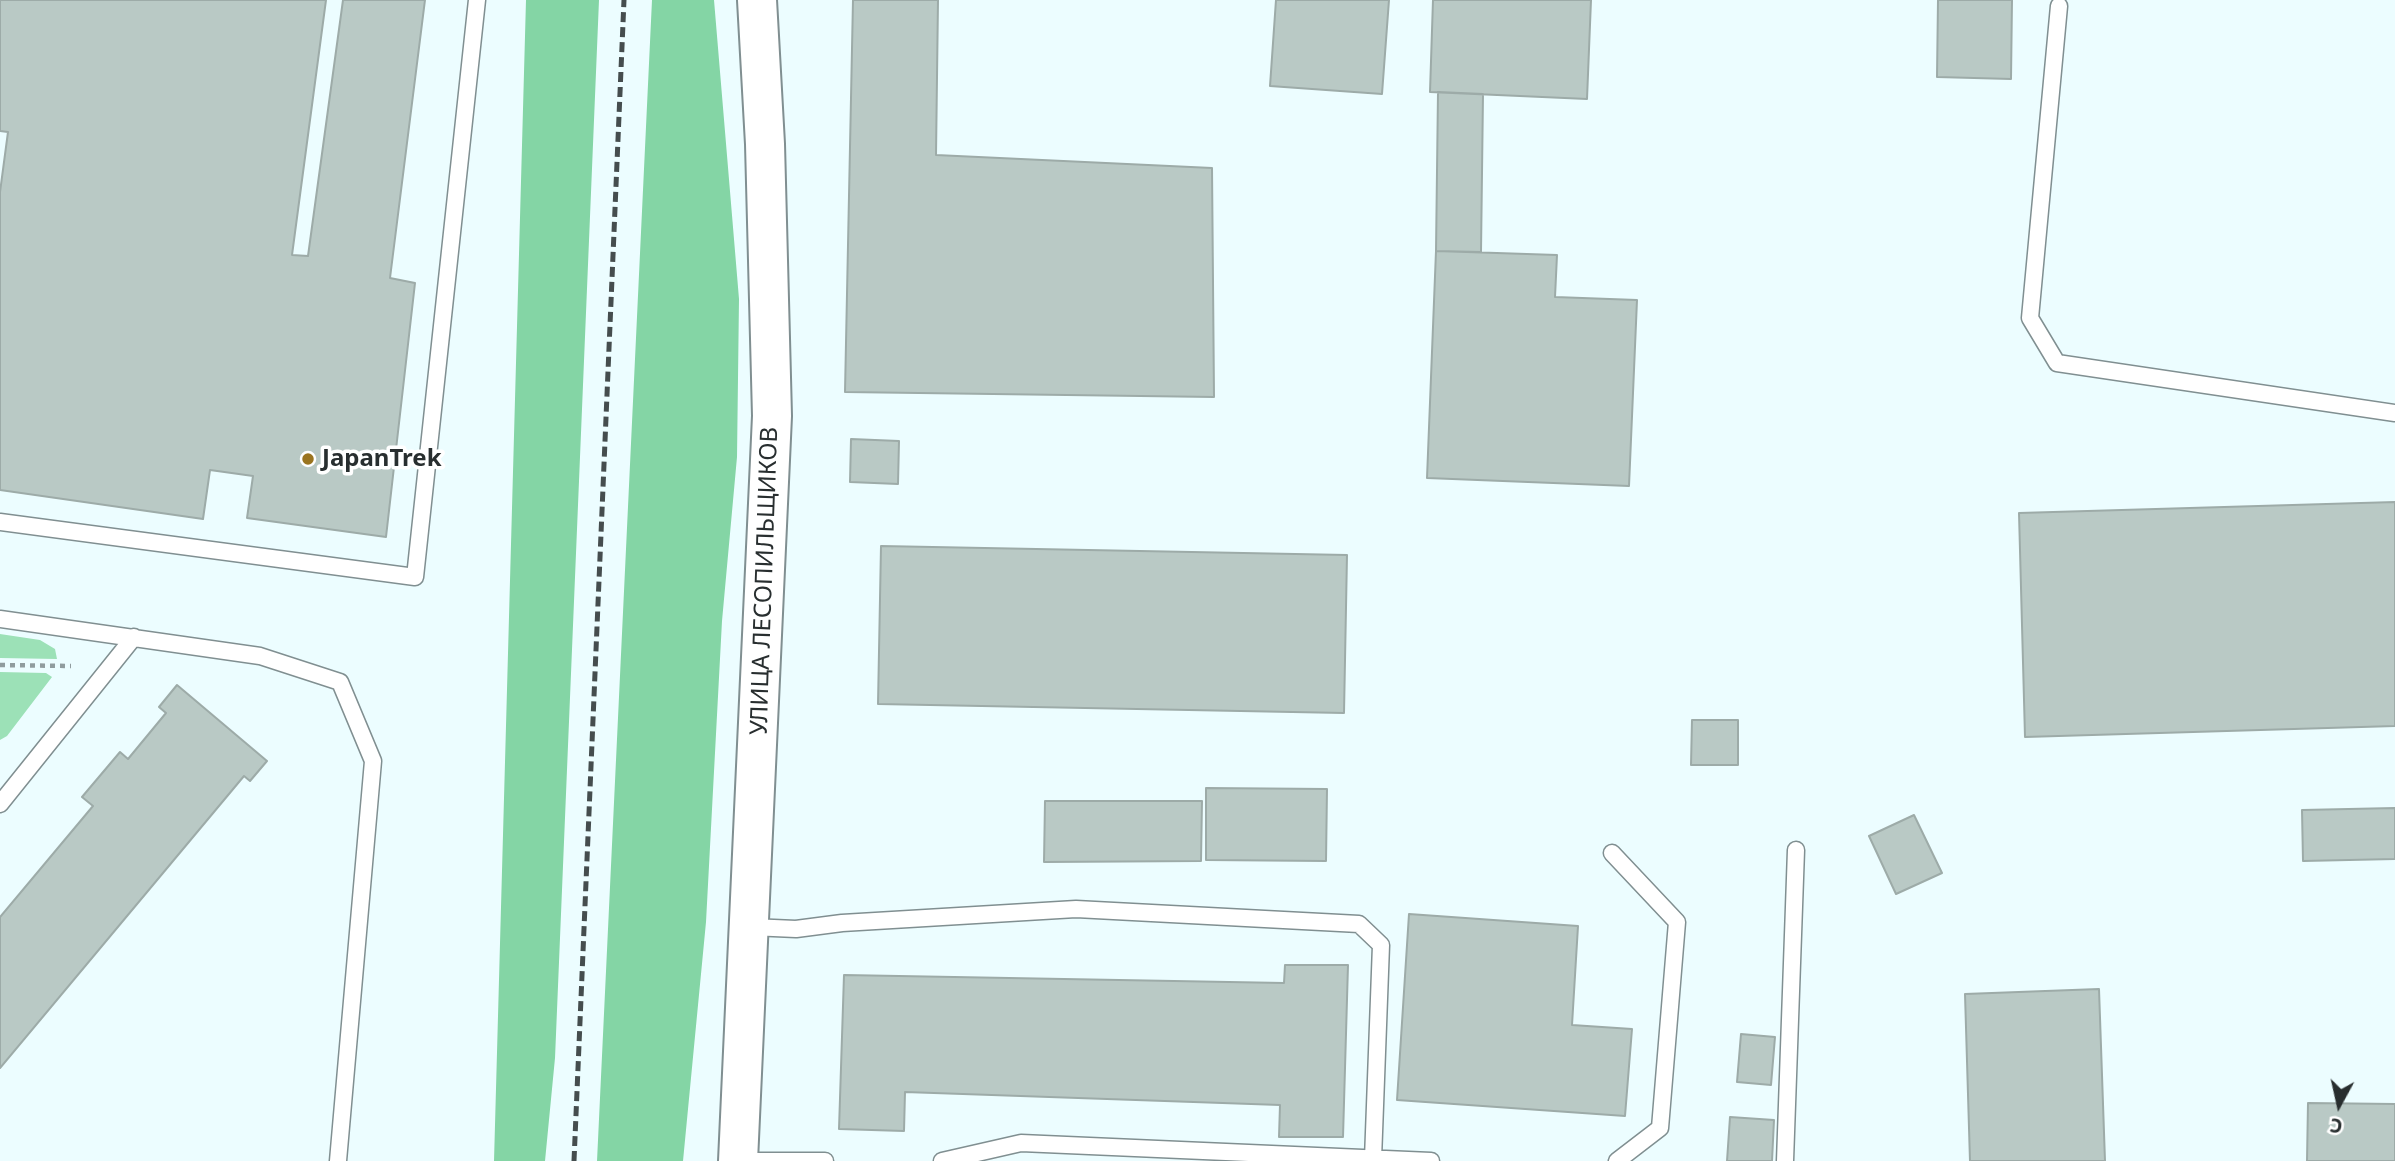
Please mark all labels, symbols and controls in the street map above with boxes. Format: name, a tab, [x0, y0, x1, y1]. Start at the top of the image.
street label: УЛИЦА ЛЕСОПИЛЬЩИКОВ	[745, 426, 785, 736]
place label: JapanTrek	[322, 445, 442, 473]
marker: JapanTrek	[300, 451, 316, 467]
north arrow	[2304, 1070, 2374, 1140]
text: С	[2328, 1112, 2344, 1140]

